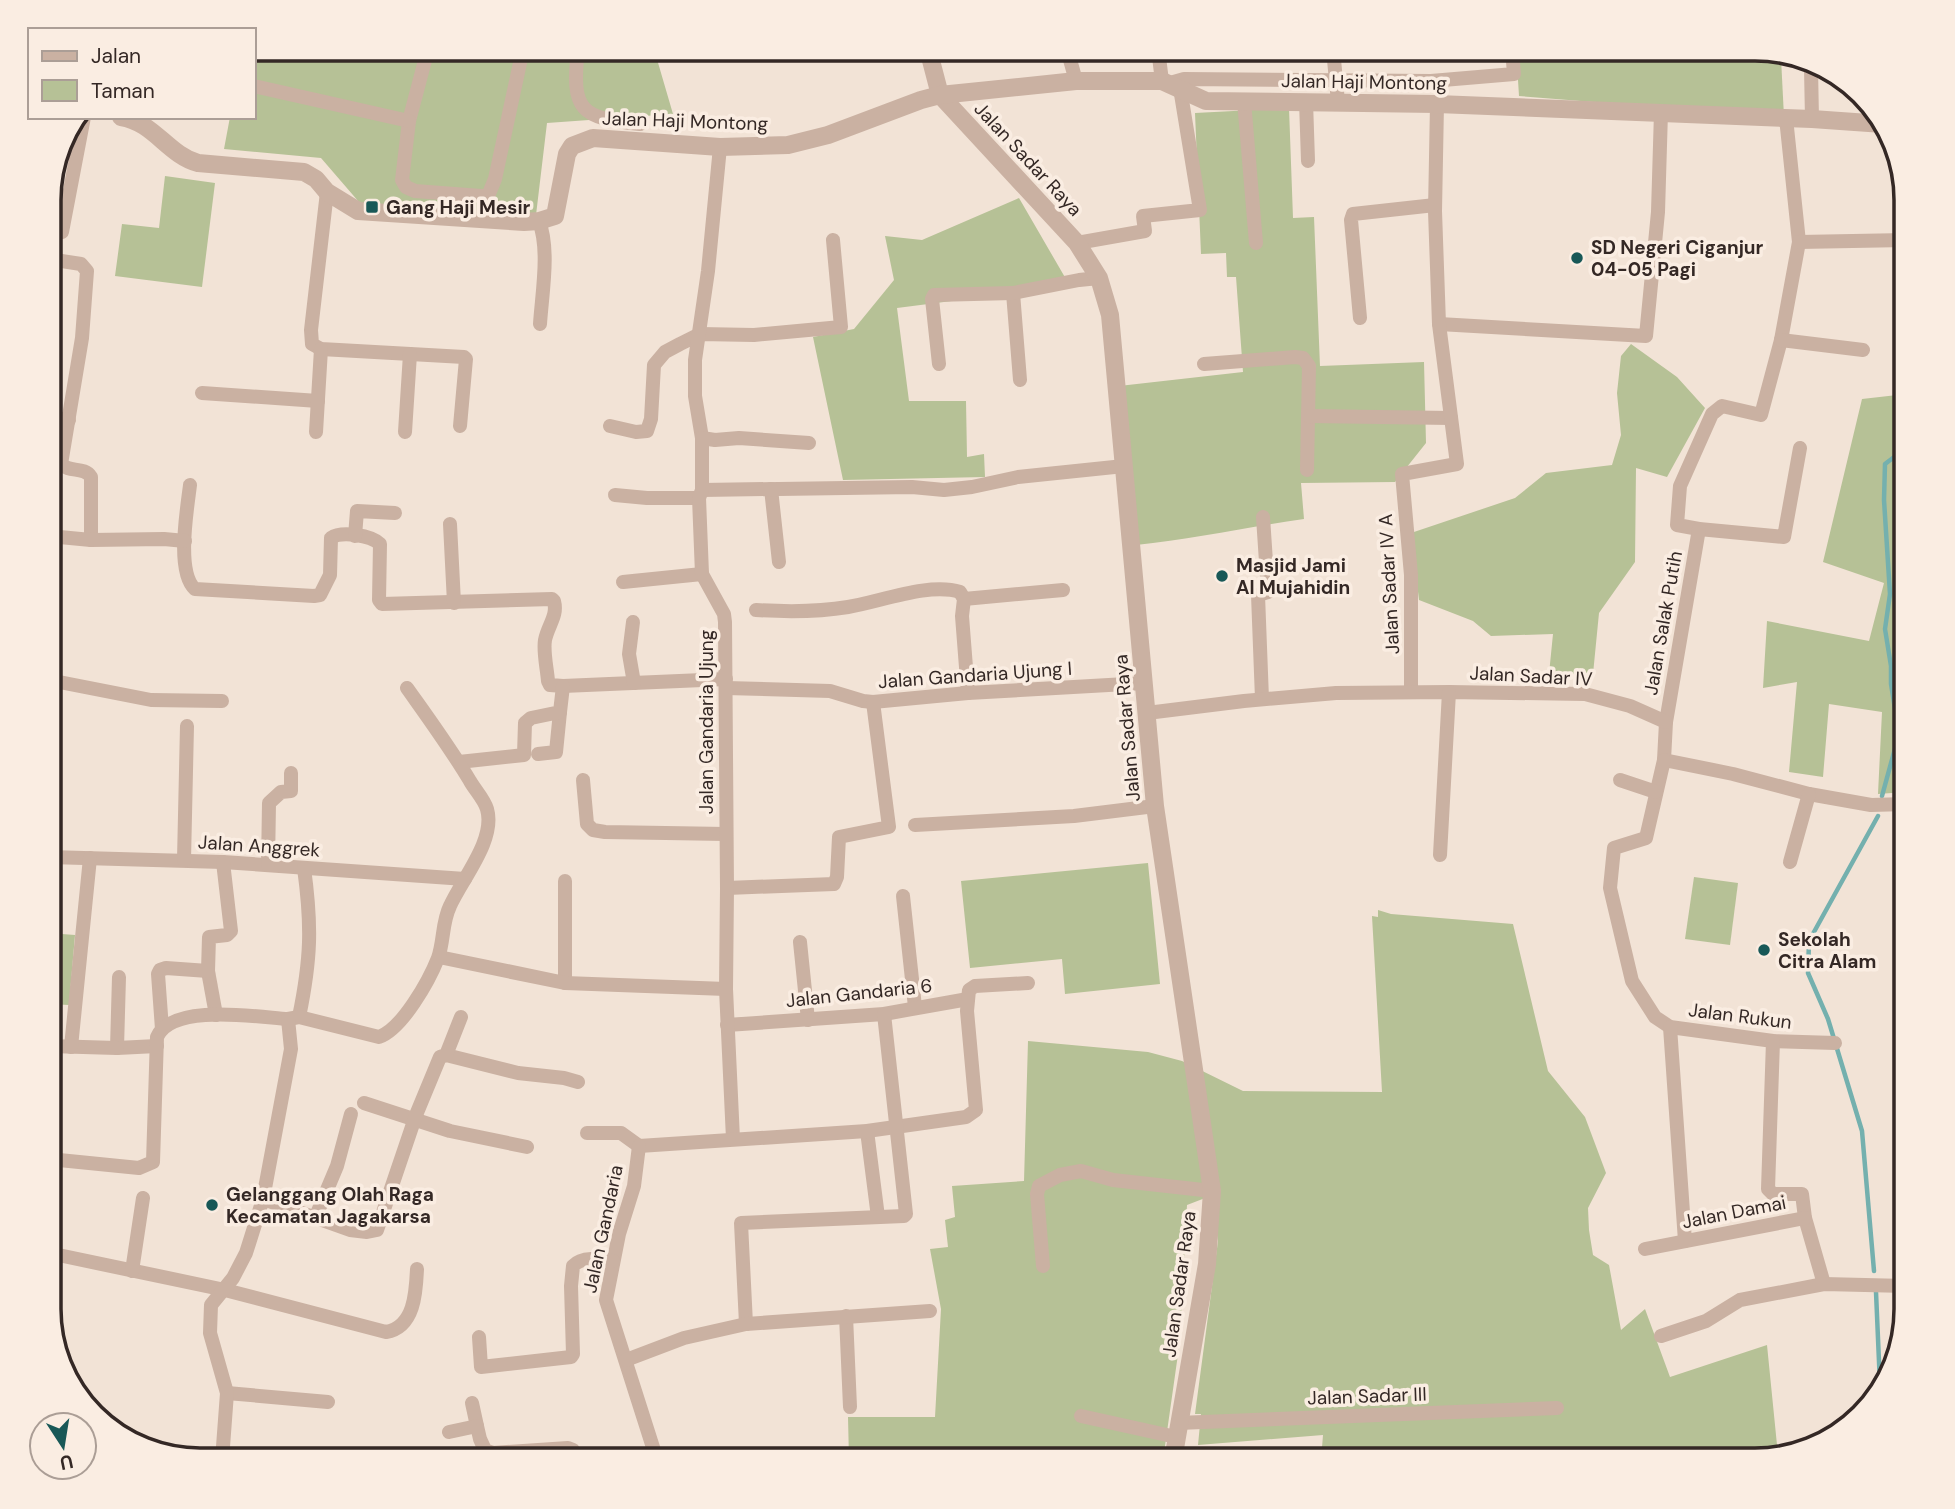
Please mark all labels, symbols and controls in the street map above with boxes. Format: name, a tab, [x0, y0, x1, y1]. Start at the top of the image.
legend	[28, 28, 256, 119]
text: Jalan	[91, 42, 141, 70]
street label: Jalan Haji Montong	[1281, 68, 1448, 96]
text: Taman	[91, 77, 155, 105]
street label: Jalan Sadar Raya	[969, 97, 1087, 221]
street label: Jalan Haji Montong	[602, 106, 769, 136]
place label: Gang Haji Mesir	[386, 195, 531, 220]
marker: Gang Haji Mesir	[364, 199, 380, 215]
place label: SD Negeri Ciganjur 04-05 Pagi	[1591, 235, 1764, 282]
marker: SD Negeri Ciganjur 04-05 Pagi	[1569, 250, 1585, 266]
street label: Jalan Sadar IV A	[1373, 513, 1405, 655]
street label: Jalan Salak Putih	[1638, 549, 1688, 697]
place label: Masjid Jami Al Mujahidin	[1236, 553, 1350, 600]
marker: Masjid Jami Al Mujahidin	[1214, 568, 1230, 584]
street label: Jalan Gandaria Ujung	[694, 629, 719, 814]
street label: Jalan Sadar Raya	[1108, 653, 1146, 803]
street label: Jalan Gandaria Ujung I	[877, 656, 1073, 694]
street label: Jalan Sadar IV	[1469, 660, 1593, 692]
street label: Jalan Anggrek	[197, 829, 321, 863]
place label: Sekolah Citra Alam	[1778, 927, 1876, 974]
marker: Sekolah Citra Alam	[1756, 942, 1772, 958]
street label: Jalan Gandaria 6	[784, 973, 934, 1013]
street label: Jalan Rukun	[1687, 997, 1793, 1035]
street label: Jalan Gandaria	[577, 1163, 629, 1295]
place label: Gelanggang Olah Raga Kecamatan Jagakarsa	[226, 1182, 434, 1229]
street label: Jalan Damai	[1680, 1190, 1788, 1234]
marker: Gelanggang Olah Raga Kecamatan Jagakarsa	[204, 1197, 220, 1213]
street label: Jalan Sadar Raya	[1156, 1209, 1202, 1359]
street label: Jalan Sadar III	[1307, 1381, 1427, 1411]
north arrow	[28, 1411, 98, 1481]
text: U	[57, 1449, 75, 1476]

